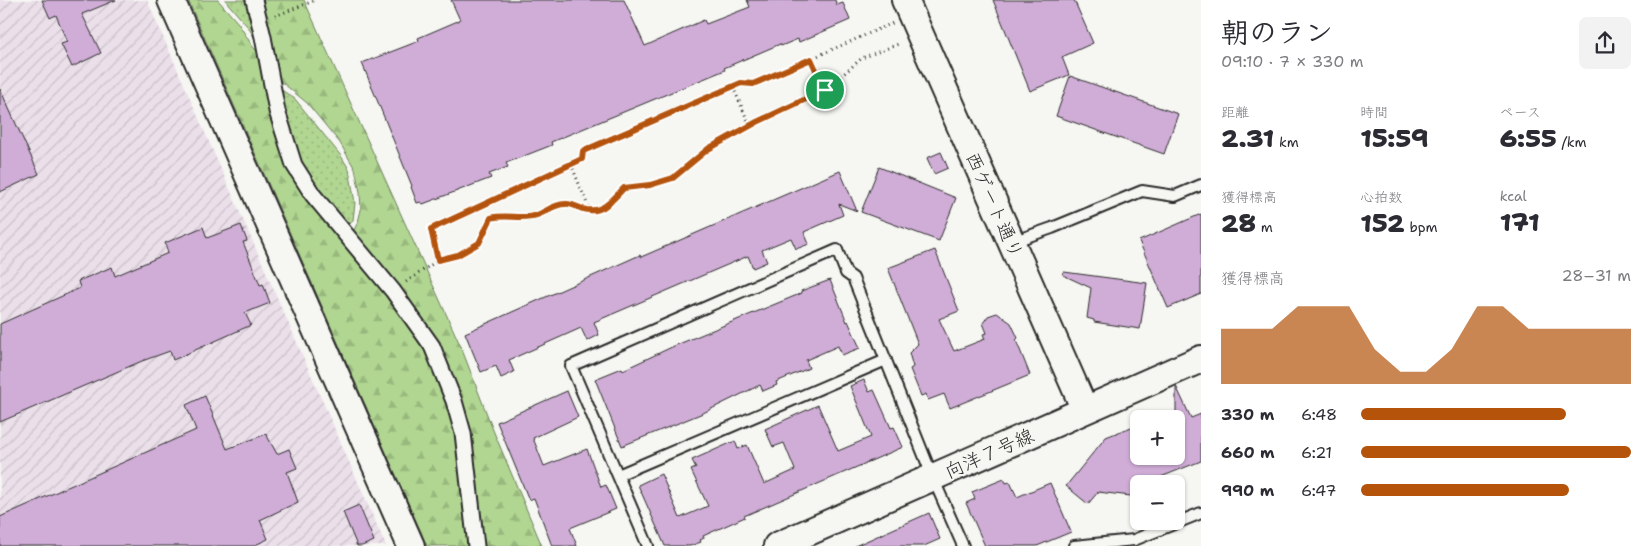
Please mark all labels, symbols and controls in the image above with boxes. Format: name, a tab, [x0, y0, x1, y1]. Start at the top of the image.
text: 朝のラン	[1221, 13, 1333, 51]
button: share	[1579, 17, 1631, 69]
text: 09:10 · 7 × 330 m	[1221, 51, 1364, 72]
pin	[804, 69, 846, 111]
icon: arrive	[811, 76, 839, 104]
text: 距離	[1221, 103, 1249, 121]
text: 時間	[1360, 103, 1388, 121]
text: ペース	[1500, 103, 1541, 121]
text: 2.31	[1221, 121, 1274, 155]
text: 15:59	[1360, 121, 1428, 155]
text: 6:55	[1500, 121, 1557, 155]
text: km	[1274, 133, 1299, 151]
text: /km	[1557, 133, 1587, 151]
street label: 西ゲート通り	[960, 148, 1029, 262]
text: kcal	[1500, 187, 1527, 205]
text: 獲得標高	[1221, 188, 1277, 206]
text: 心拍数	[1360, 188, 1402, 206]
text: 171	[1500, 205, 1540, 239]
text: 28	[1221, 206, 1256, 240]
text: 152	[1360, 206, 1405, 240]
text: m	[1256, 218, 1273, 236]
text: bpm	[1405, 218, 1438, 236]
text: 28–31 m	[1562, 265, 1631, 286]
text: 獲得標高	[1221, 268, 1285, 289]
text: 330 m	[1221, 404, 1274, 425]
text: 6:48	[1301, 404, 1337, 425]
map controls	[1130, 410, 1185, 530]
button: +	[1130, 410, 1185, 465]
street label: 向洋７号線	[941, 423, 1038, 484]
text: 660 m	[1221, 442, 1275, 463]
text: 6:21	[1301, 442, 1332, 463]
button: −	[1130, 475, 1185, 530]
text: 990 m	[1221, 480, 1274, 501]
text: 6:47	[1301, 480, 1336, 501]

